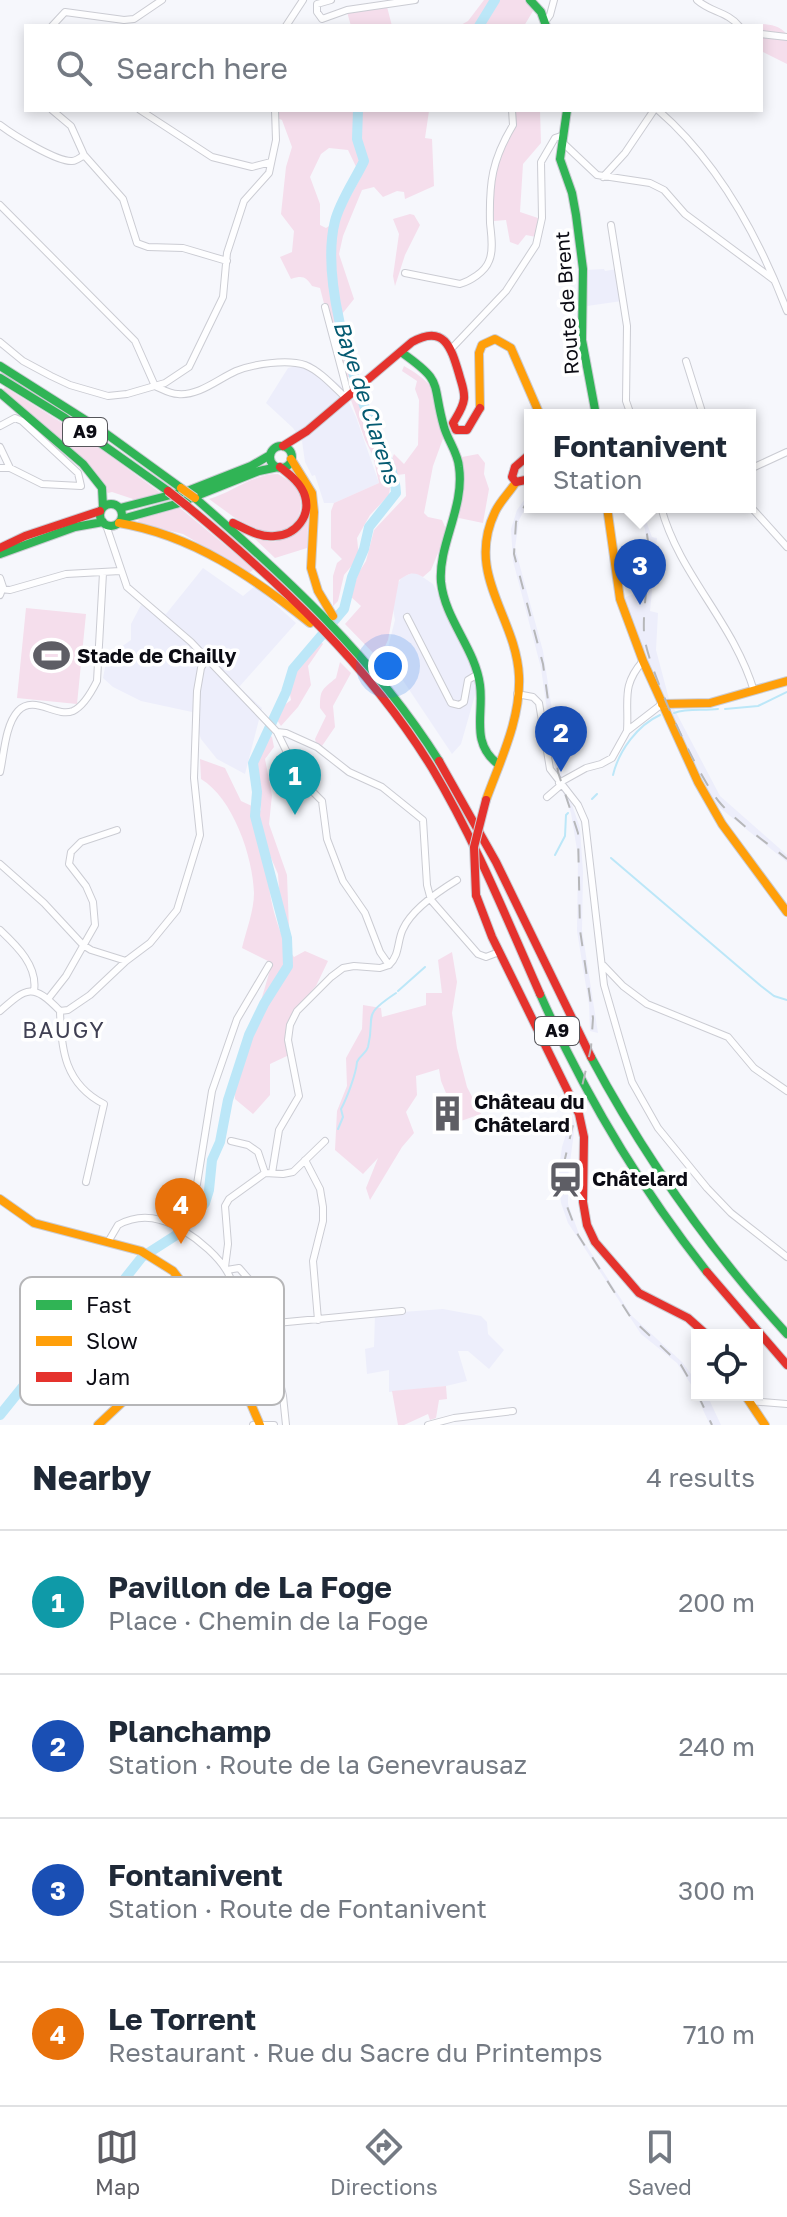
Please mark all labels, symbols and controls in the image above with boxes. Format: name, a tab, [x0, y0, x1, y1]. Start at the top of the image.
search box	[24, 24, 763, 112]
icon: search	[52, 46, 96, 90]
text: Search here	[116, 50, 288, 86]
street label: Route de Brent	[549, 231, 583, 376]
water label: Baye de Clarens	[328, 317, 407, 488]
popup	[524, 409, 756, 513]
road number: A9	[63, 418, 107, 446]
text: Fontanivent	[553, 428, 727, 464]
text: Station	[553, 464, 643, 495]
pin: 3	[614, 539, 666, 605]
sports icon: Stade de Chailly	[32, 637, 70, 675]
place label: Stade de Chailly	[77, 643, 236, 667]
your location	[368, 646, 408, 686]
pin: 2	[535, 706, 587, 772]
pin: 1	[269, 749, 321, 815]
district label: BAUGY	[22, 1016, 106, 1043]
road number: A9	[535, 1017, 579, 1045]
place label: Château du Châtelard	[474, 1089, 584, 1136]
building icon: Château du Châtelard	[429, 1094, 467, 1132]
station icon: Châtelard	[547, 1160, 585, 1198]
place label: Châtelard	[592, 1166, 688, 1190]
pin: 4	[155, 1178, 207, 1244]
legend	[20, 1277, 284, 1405]
text: Fast	[86, 1291, 132, 1318]
text: Slow	[86, 1327, 138, 1354]
map controls	[691, 1329, 763, 1401]
button: locate	[691, 1329, 763, 1401]
text: Jam	[86, 1363, 130, 1390]
text: Nearby	[32, 1457, 152, 1497]
text: 4 results	[646, 1462, 755, 1493]
text: Pavillon de La Foge	[108, 1569, 392, 1605]
text: 1	[51, 1587, 65, 1618]
text: 200 m	[678, 1587, 755, 1618]
text: Place · Chemin de la Foge	[108, 1605, 428, 1636]
text: Planchamp	[108, 1713, 271, 1749]
text: 2	[50, 1731, 66, 1762]
text: 240 m	[678, 1731, 755, 1762]
text: Station · Route de la Genevrausaz	[108, 1749, 527, 1780]
text: Fontanivent	[108, 1857, 283, 1893]
text: 3	[50, 1875, 66, 1906]
text: 300 m	[678, 1875, 755, 1906]
text: Station · Route de Fontanivent	[108, 1893, 487, 1924]
text: Le Torrent	[108, 2001, 256, 2037]
text: 4	[50, 2019, 66, 2050]
text: 710 m	[683, 2019, 755, 2050]
text: Restaurant · Rue du Sacre du Printemps	[108, 2037, 603, 2068]
tab: Map	[95, 2125, 140, 2200]
tab: Directions	[330, 2125, 438, 2200]
tab: Saved	[628, 2125, 692, 2200]

